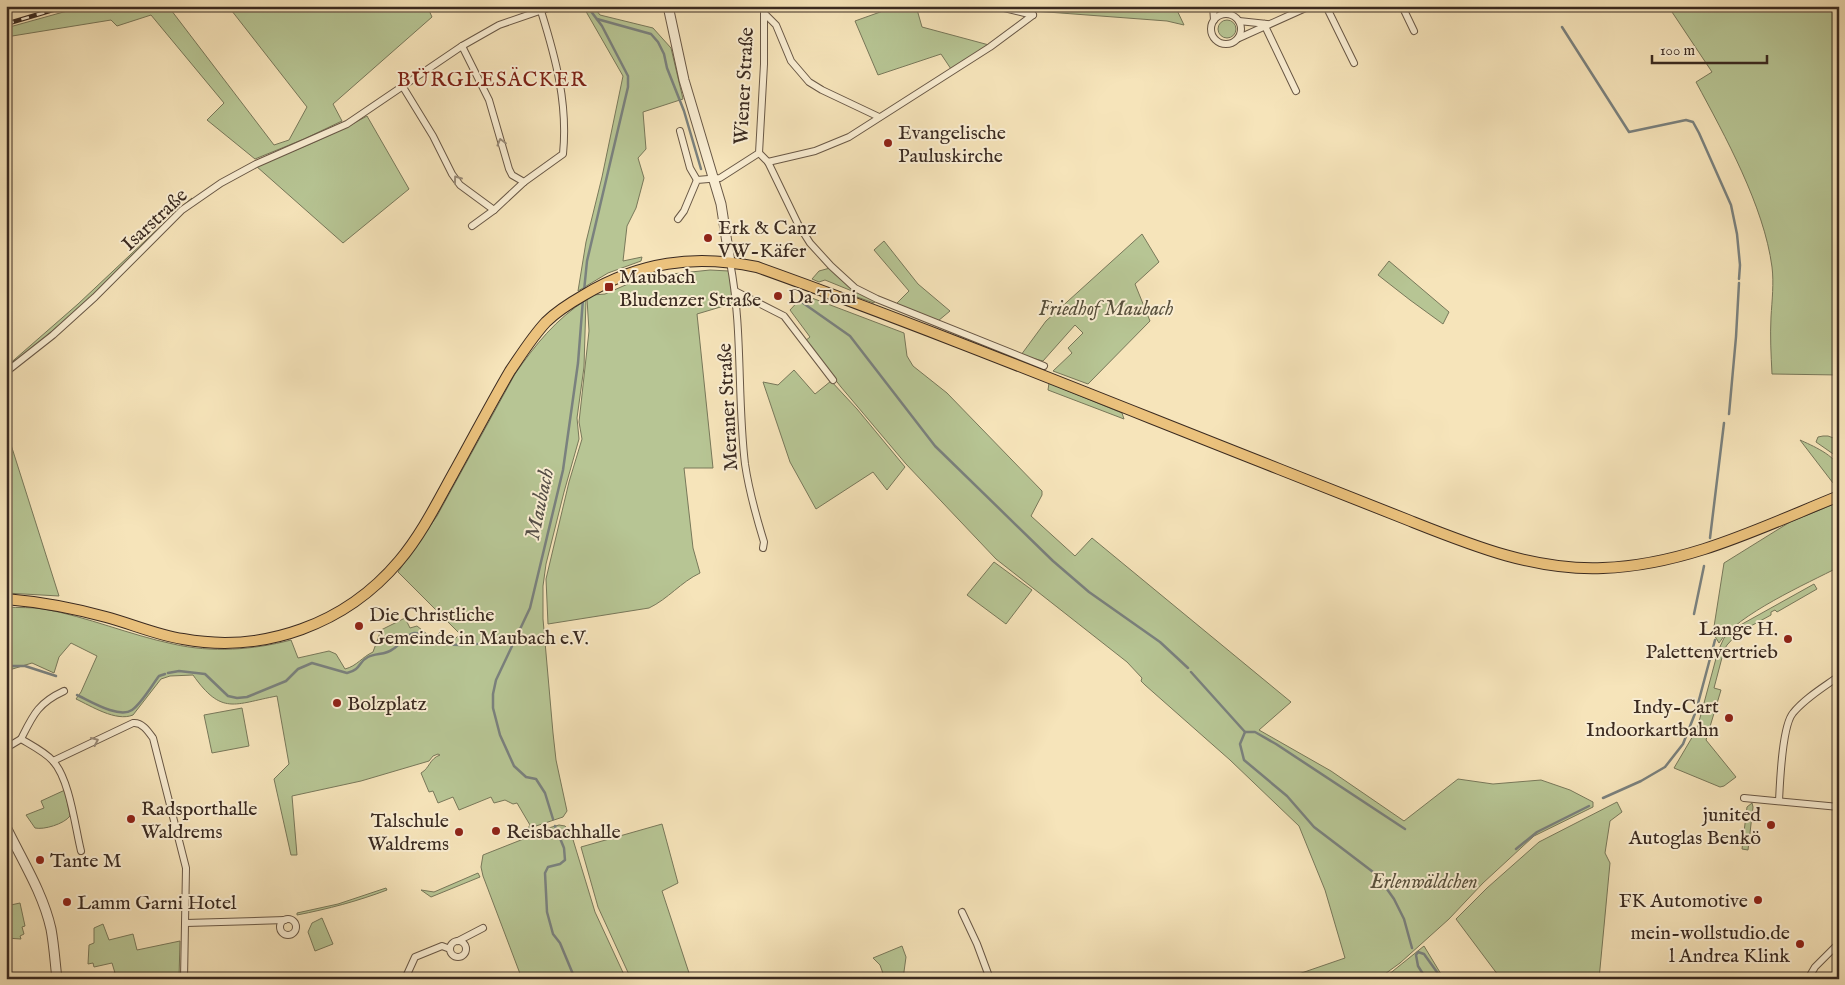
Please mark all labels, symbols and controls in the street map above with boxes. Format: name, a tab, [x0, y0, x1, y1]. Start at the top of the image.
street label: Wiener Straße	[729, 27, 760, 145]
scale bar	[1652, 32, 1768, 64]
text: 100 m	[1660, 41, 1696, 60]
district label: BÜRGLESÄCKER	[397, 66, 587, 94]
place label: Evangelische Pauluskirche	[898, 121, 1006, 169]
one-way arrow	[496, 137, 507, 146]
marker: Evangelische Pauluskirche	[882, 137, 894, 149]
one-way arrow	[454, 176, 462, 185]
street label: Isarstraße	[117, 183, 193, 257]
place label: Erk & Canz VW-Käfer	[717, 216, 816, 264]
marker: Erk & Canz VW-Käfer	[702, 232, 714, 244]
place label: Maubach Bludenzer Straße	[619, 265, 761, 313]
marker: Maubach Bludenzer Straße	[603, 281, 615, 293]
place label: Da Toni	[788, 285, 857, 310]
marker: Da Toni	[772, 290, 784, 302]
park label: Friedhof Maubach	[1038, 297, 1174, 322]
street label: Meraner Straße	[713, 342, 744, 471]
water label: Maubach	[520, 466, 561, 543]
place label: Die Christliche Gemeinde in Maubach e.V.	[369, 603, 589, 651]
place label: Lange H. Palettenvertrieb	[1645, 617, 1778, 665]
marker: Die Christliche Gemeinde in Maubach e.V.	[353, 620, 365, 632]
marker: Lange H. Palettenvertrieb	[1782, 633, 1794, 645]
place label: Bolzplatz	[347, 692, 427, 717]
place label: Indy-Cart Indoorkartbahn	[1586, 695, 1719, 743]
marker: Bolzplatz	[331, 697, 343, 709]
marker: Indy-Cart Indoorkartbahn	[1723, 712, 1735, 724]
one-way arrow	[90, 737, 99, 747]
place label: Radsporthalle Waldrems	[141, 797, 258, 845]
place label: junited Autoglas Benkö	[1628, 803, 1761, 851]
place label: Talschule Waldrems	[367, 809, 449, 857]
marker: Radsporthalle Waldrems	[125, 813, 137, 825]
marker: junited Autoglas Benkö	[1765, 819, 1777, 831]
place label: Reisbachhalle	[506, 820, 621, 845]
marker: Reisbachhalle	[490, 825, 502, 837]
marker: Talschule Waldrems	[453, 826, 465, 838]
place label: Tante M	[50, 849, 122, 874]
marker: Tante M	[34, 854, 46, 866]
park label: Erlenwäldchen	[1369, 870, 1478, 895]
place label: FK Automotive	[1619, 889, 1748, 914]
place label: Lamm Garni Hotel	[77, 891, 237, 916]
marker: FK Automotive	[1752, 894, 1764, 906]
marker: Lamm Garni Hotel	[61, 896, 73, 908]
place label: mein-wollstudio.de l Andrea Klink	[1630, 921, 1790, 969]
marker: mein-wollstudio.de l Andrea Klink	[1794, 938, 1806, 950]

